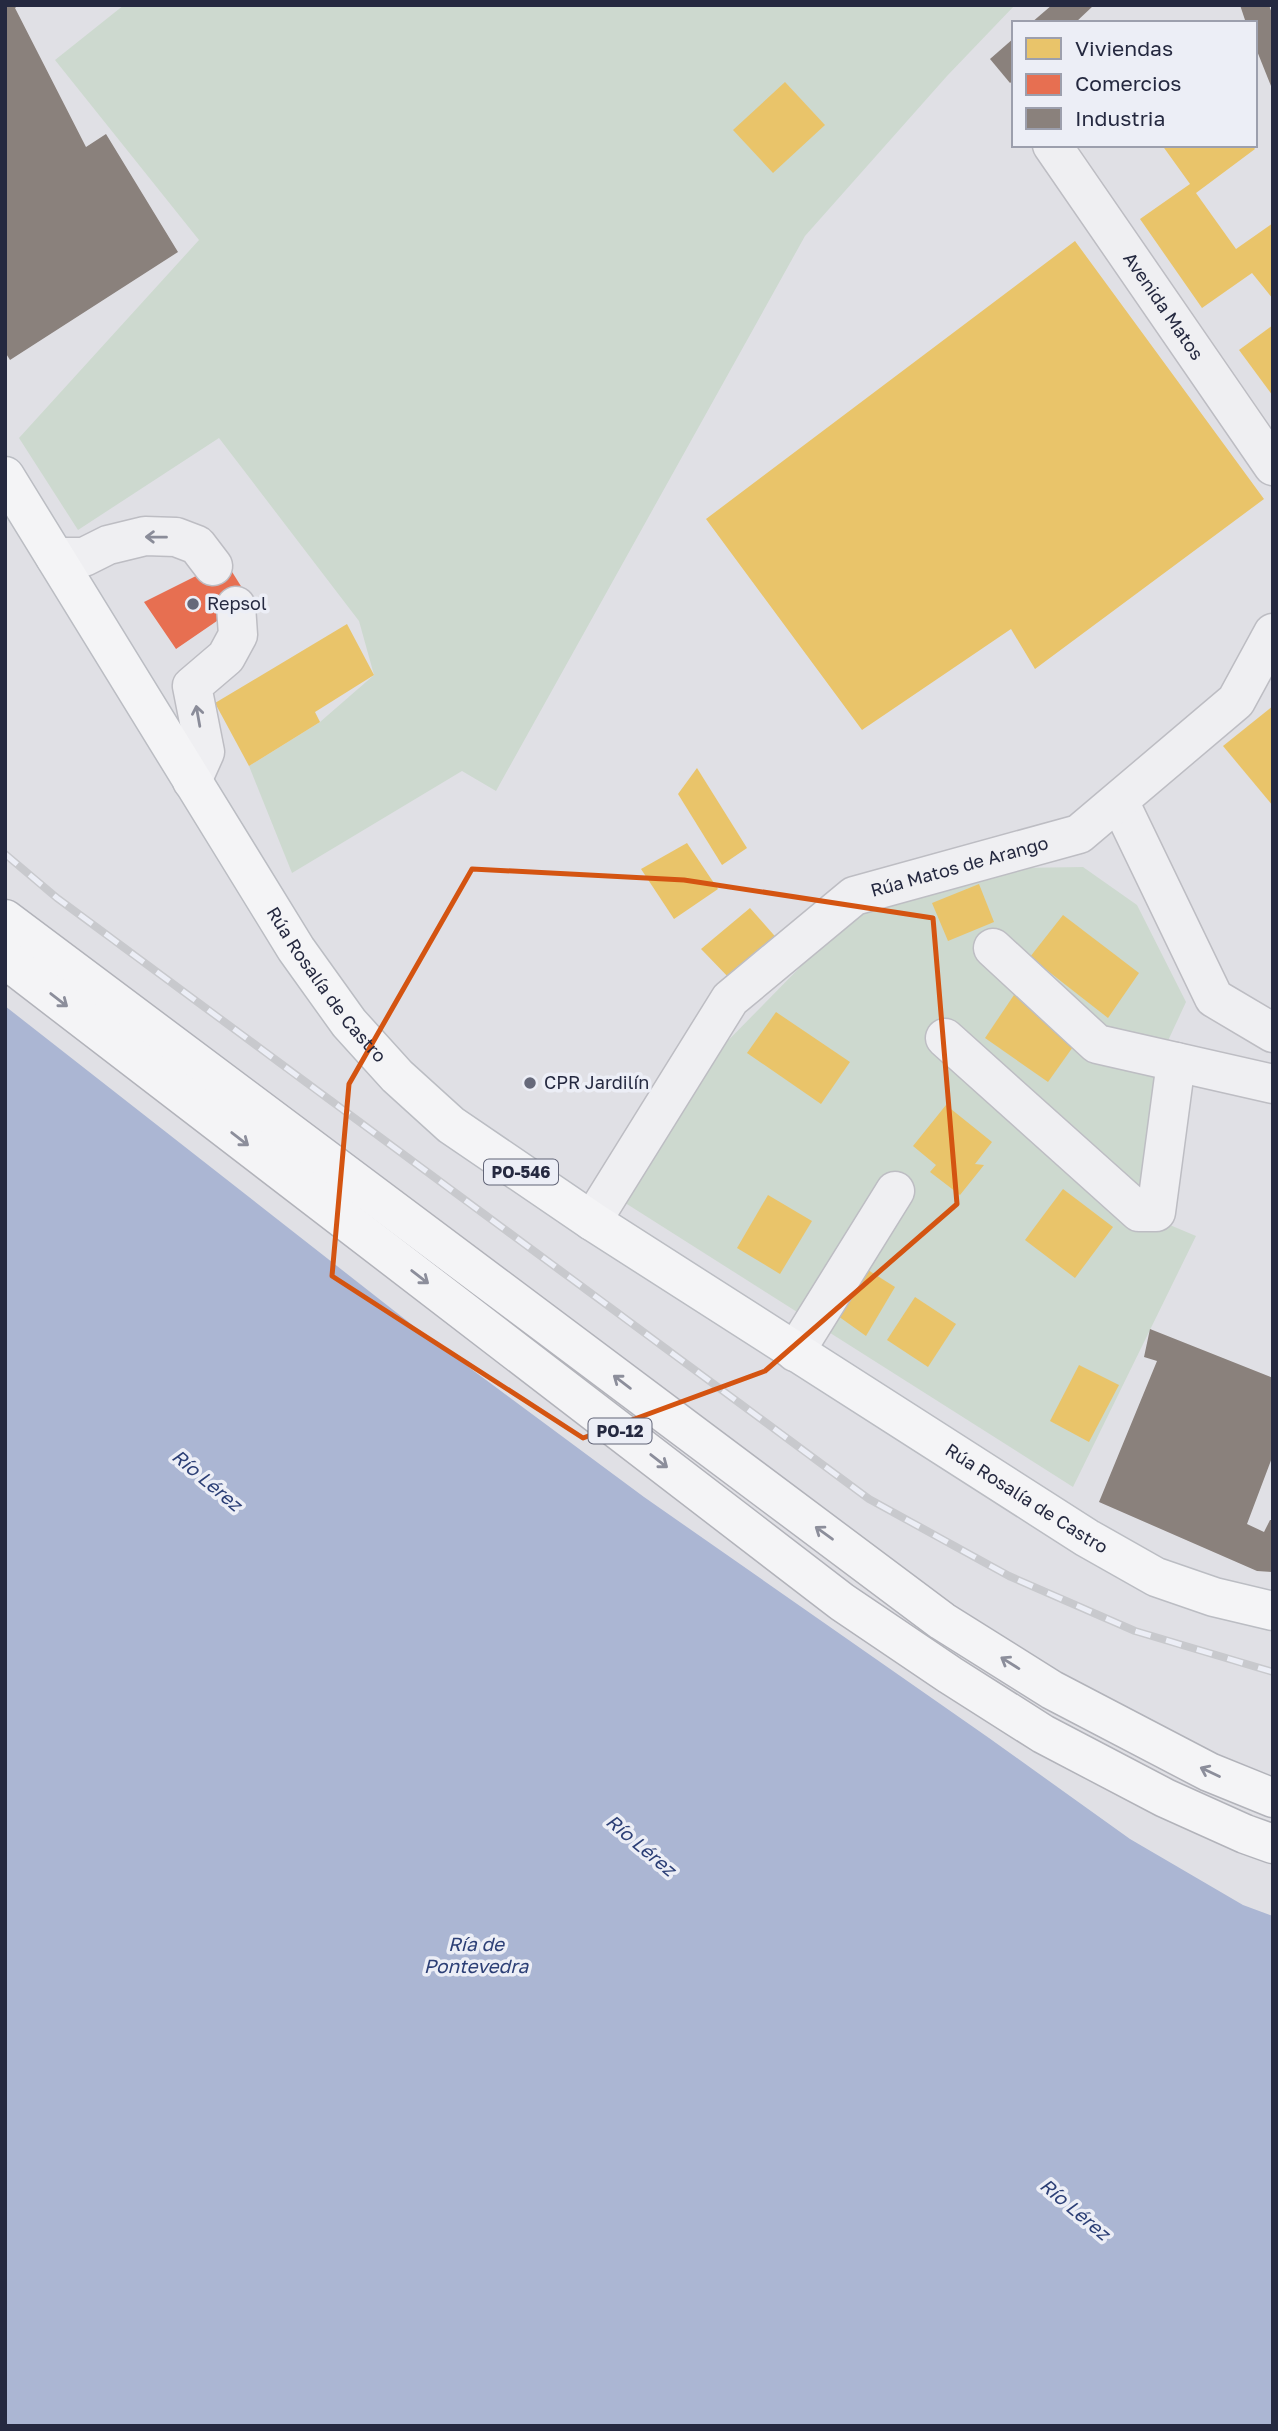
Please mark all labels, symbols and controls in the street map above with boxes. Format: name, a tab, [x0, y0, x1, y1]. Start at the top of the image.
legend	[1012, 21, 1257, 147]
text: Viviendas	[1075, 35, 1173, 61]
text: Comercios	[1075, 70, 1181, 96]
text: Industria	[1075, 105, 1165, 131]
street label: Avenida Matos	[1119, 248, 1209, 364]
one-way arrow	[145, 530, 168, 544]
place label: Repsol	[207, 592, 267, 614]
marker: Repsol	[185, 596, 201, 612]
one-way arrow	[191, 705, 204, 728]
street label: Rúa Matos de Arango	[868, 831, 1050, 901]
street label: Rúa Rosalía de Castro	[263, 902, 391, 1067]
one-way arrow	[50, 993, 68, 1008]
place label: CPR Jardilín	[544, 1071, 649, 1093]
marker: CPR Jardilín	[522, 1075, 538, 1091]
one-way arrow	[230, 1131, 248, 1146]
road number: PO-546	[484, 1160, 558, 1184]
one-way arrow	[410, 1270, 429, 1285]
one-way arrow	[613, 1375, 632, 1389]
road number: PO-12	[588, 1418, 652, 1443]
street label: Rúa Rosalía de Castro	[942, 1438, 1112, 1557]
water label: Río Lérez	[168, 1444, 249, 1517]
one-way arrow	[649, 1453, 668, 1468]
one-way arrow	[814, 1526, 833, 1541]
one-way arrow	[1000, 1656, 1020, 1670]
one-way arrow	[1199, 1765, 1221, 1778]
water label: Río Lérez	[602, 1809, 683, 1882]
water label: Ría de Pontevedra	[424, 1932, 529, 1977]
water label: Río Lérez	[1036, 2173, 1117, 2246]

